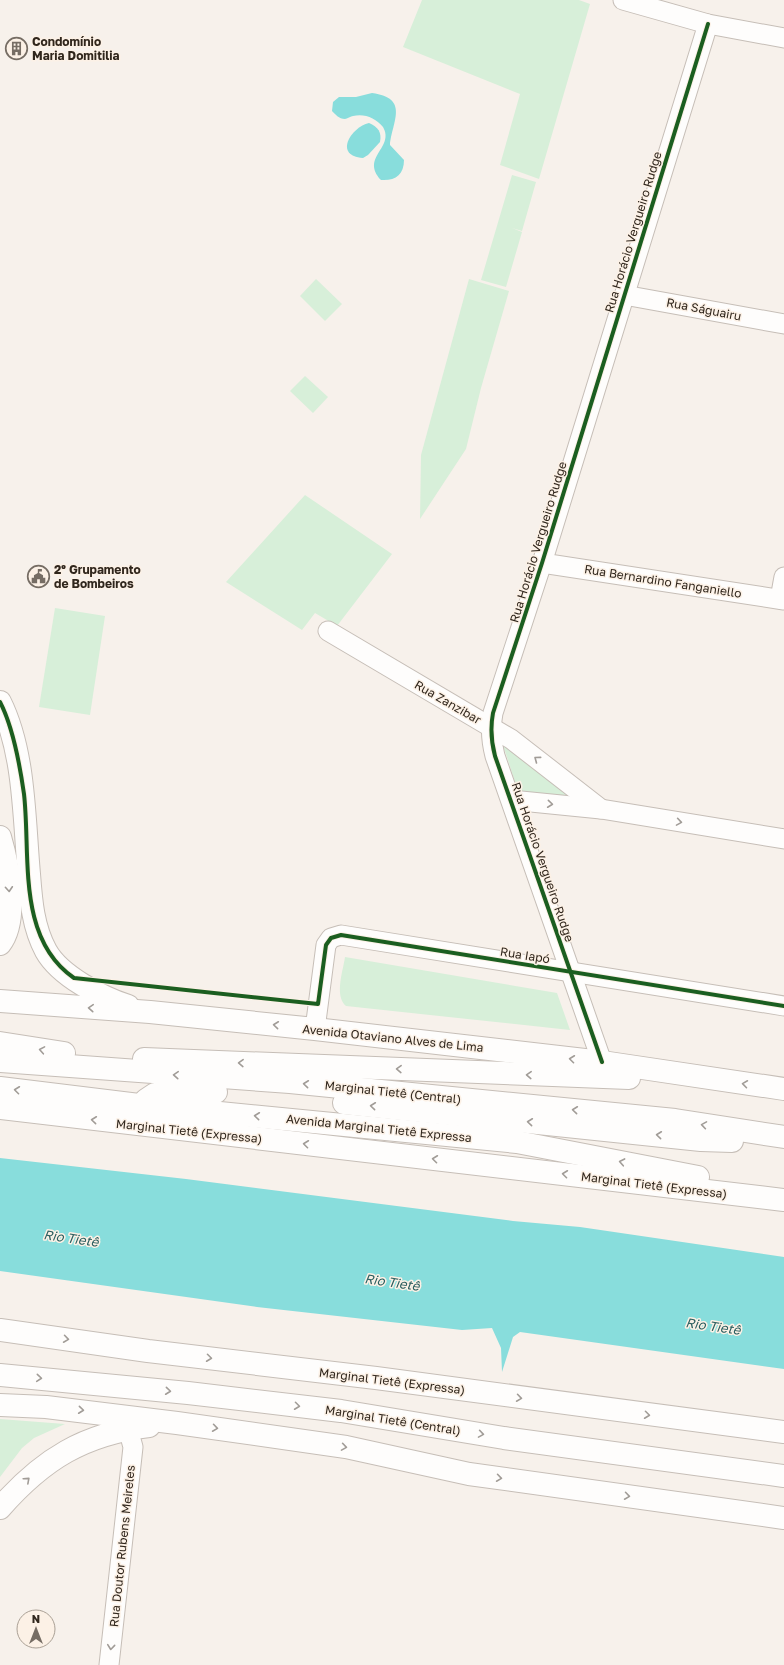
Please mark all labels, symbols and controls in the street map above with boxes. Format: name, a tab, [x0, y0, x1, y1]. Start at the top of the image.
place label: Condomínio Maria Domitilia	[32, 34, 120, 63]
building icon: Condomínio Maria Domitilia	[4, 35, 30, 61]
street label: Rua Horácio Vergueiro Rudge	[601, 149, 665, 314]
street label: Rua Ságuairu	[665, 294, 743, 324]
street label: Rua Horácio Vergueiro Rudge	[506, 459, 570, 624]
street label: Rua Bernardino Fanganiello	[583, 561, 743, 601]
place label: 2º Grupamento de Bombeiros	[54, 562, 141, 591]
public building icon: 2º Grupamento de Bombeiros	[26, 563, 52, 589]
street label: Rua Zanzibar	[412, 677, 484, 727]
one-way arrow	[534, 756, 541, 764]
street label: Rua Horácio Vergueiro Rudge	[509, 780, 577, 944]
one-way arrow	[547, 799, 553, 808]
one-way arrow	[676, 817, 682, 825]
one-way arrow	[5, 886, 14, 892]
street label: Rua Iapó	[499, 944, 551, 966]
one-way arrow	[88, 1004, 94, 1013]
one-way arrow	[273, 1021, 279, 1030]
street label: Avenida Otaviano Alves de Lima	[302, 1021, 484, 1055]
one-way arrow	[39, 1046, 45, 1055]
one-way arrow	[569, 1055, 575, 1064]
one-way arrow	[238, 1058, 244, 1067]
one-way arrow	[396, 1065, 402, 1073]
one-way arrow	[526, 1070, 532, 1079]
one-way arrow	[173, 1071, 179, 1080]
street label: Marginal Tietê (Central)	[324, 1077, 462, 1107]
one-way arrow	[303, 1080, 309, 1089]
one-way arrow	[742, 1080, 748, 1089]
one-way arrow	[14, 1086, 20, 1095]
one-way arrow	[370, 1102, 376, 1111]
one-way arrow	[572, 1106, 578, 1115]
street label: Avenida Marginal Tietê Expressa	[285, 1111, 473, 1145]
one-way arrow	[254, 1112, 260, 1121]
one-way arrow	[91, 1116, 97, 1125]
street label: Marginal Tietê (Expressa)	[115, 1116, 263, 1146]
one-way arrow	[527, 1118, 533, 1127]
one-way arrow	[701, 1121, 707, 1130]
one-way arrow	[656, 1131, 662, 1140]
one-way arrow	[303, 1140, 309, 1149]
one-way arrow	[432, 1155, 438, 1164]
one-way arrow	[618, 1158, 625, 1167]
street label: Marginal Tietê (Expressa)	[580, 1169, 728, 1201]
one-way arrow	[561, 1170, 568, 1179]
water label: Rio Tietê	[43, 1226, 101, 1250]
water label: Rio Tietê	[364, 1270, 422, 1294]
water label: Rio Tietê	[685, 1314, 743, 1338]
one-way arrow	[63, 1334, 69, 1343]
one-way arrow	[206, 1353, 212, 1362]
street label: Marginal Tietê (Expressa)	[318, 1365, 466, 1397]
one-way arrow	[36, 1374, 42, 1383]
one-way arrow	[165, 1386, 171, 1395]
one-way arrow	[515, 1393, 522, 1402]
one-way arrow	[294, 1401, 300, 1410]
street label: Marginal Tietê (Central)	[324, 1402, 462, 1438]
one-way arrow	[78, 1406, 84, 1415]
one-way arrow	[644, 1410, 650, 1419]
one-way arrow	[212, 1423, 218, 1432]
one-way arrow	[478, 1430, 484, 1438]
one-way arrow	[341, 1442, 347, 1451]
street label: Rua Doutor Rubens Meireles	[106, 1464, 138, 1628]
one-way arrow	[496, 1473, 502, 1482]
one-way arrow	[22, 1477, 30, 1484]
one-way arrow	[624, 1491, 630, 1500]
north arrow	[16, 1609, 56, 1649]
text: N	[32, 1612, 40, 1625]
one-way arrow	[107, 1644, 116, 1650]

